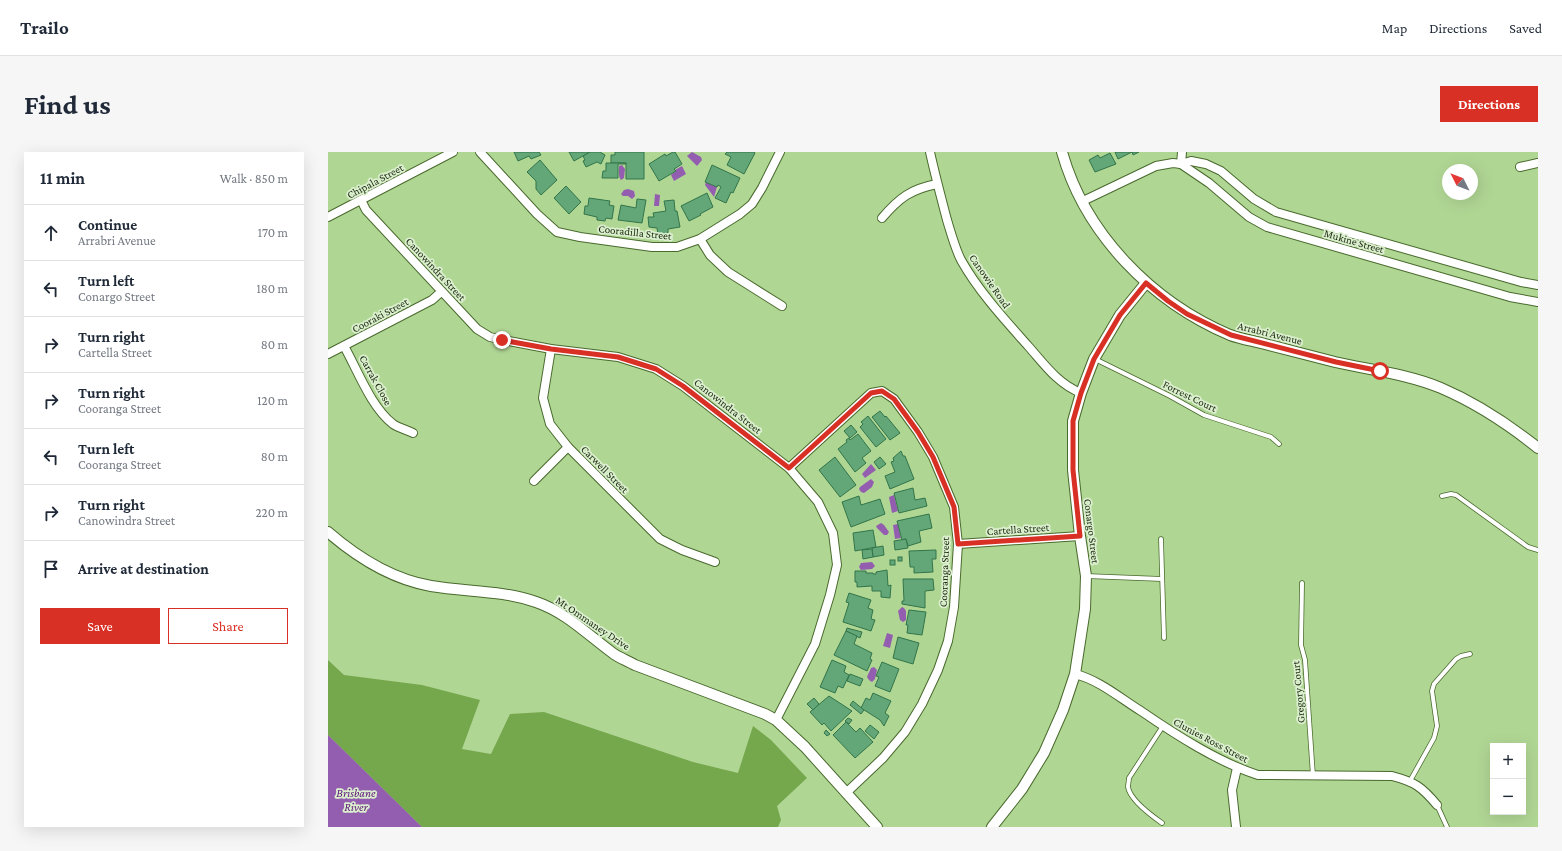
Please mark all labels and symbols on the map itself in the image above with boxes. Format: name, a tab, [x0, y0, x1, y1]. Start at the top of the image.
street label: Chipala Street	[345, 161, 406, 202]
north arrow	[1442, 164, 1478, 200]
street label: Cooradilla Street	[598, 222, 673, 242]
street label: Mukine Street	[1323, 227, 1386, 255]
street label: Canowindra Street	[404, 235, 469, 303]
street label: Canowie Road	[967, 252, 1013, 310]
street label: Cooraki Street	[350, 295, 411, 335]
street label: Arrabri Avenue	[1237, 319, 1304, 347]
route end	[493, 331, 511, 349]
street label: Carrak Close	[357, 353, 395, 407]
route start	[1371, 362, 1389, 380]
street label: Canowindra Street	[692, 376, 764, 436]
street label: Forrest Court	[1161, 378, 1219, 414]
street label: Carwell Street	[579, 443, 631, 495]
street label: Conargo Street	[1081, 498, 1102, 565]
street label: Cartella Street	[986, 521, 1050, 537]
street label: Cooranga Street	[937, 536, 952, 607]
street label: Mt Ommaney Drive	[553, 594, 632, 653]
street label: Gregory Court	[1289, 660, 1308, 724]
street label: Clunies Ross Street	[1171, 715, 1251, 765]
water label: Brisbane River	[336, 786, 376, 814]

